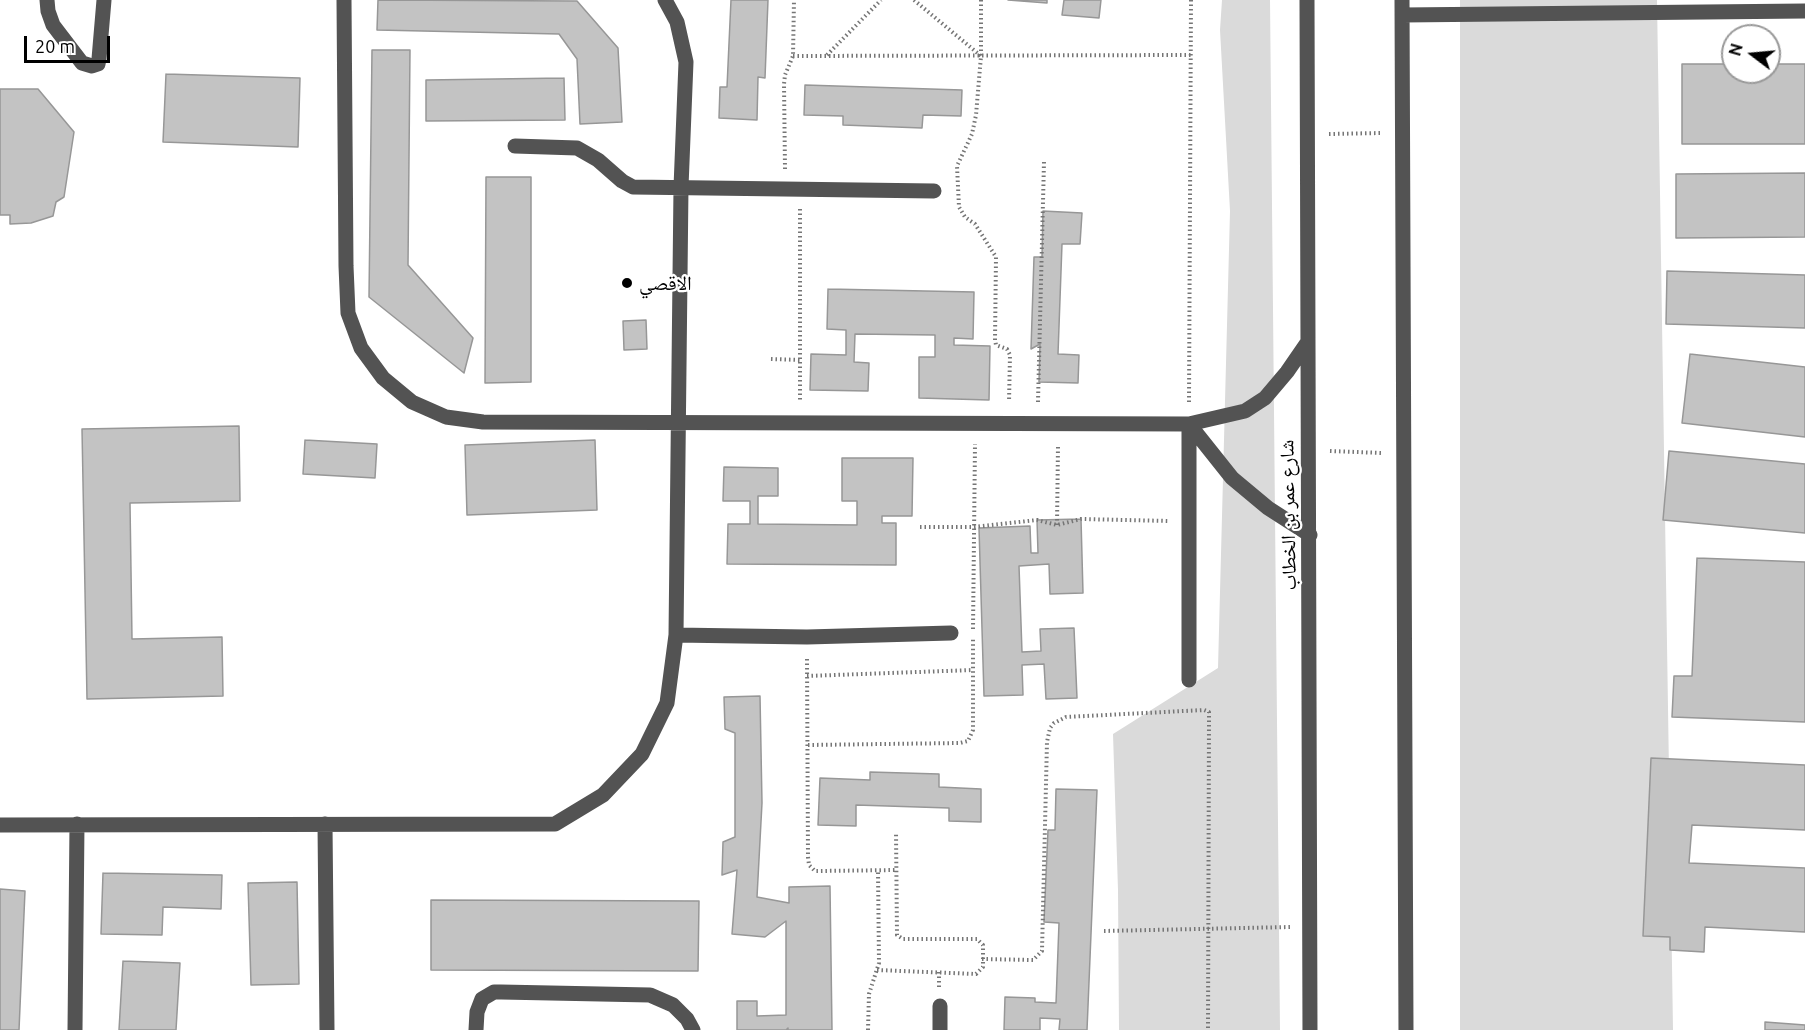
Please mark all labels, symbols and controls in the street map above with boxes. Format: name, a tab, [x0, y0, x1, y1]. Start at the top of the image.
scale bar	[27, 24, 112, 62]
north arrow	[1721, 24, 1781, 84]
text: 20 m	[35, 36, 75, 56]
text: N	[1725, 41, 1746, 58]
place label: الاقصي	[639, 271, 692, 295]
marker: الاقصي	[620, 276, 634, 290]
street label: شارع عمر بن الخطاب	[1275, 439, 1301, 591]

